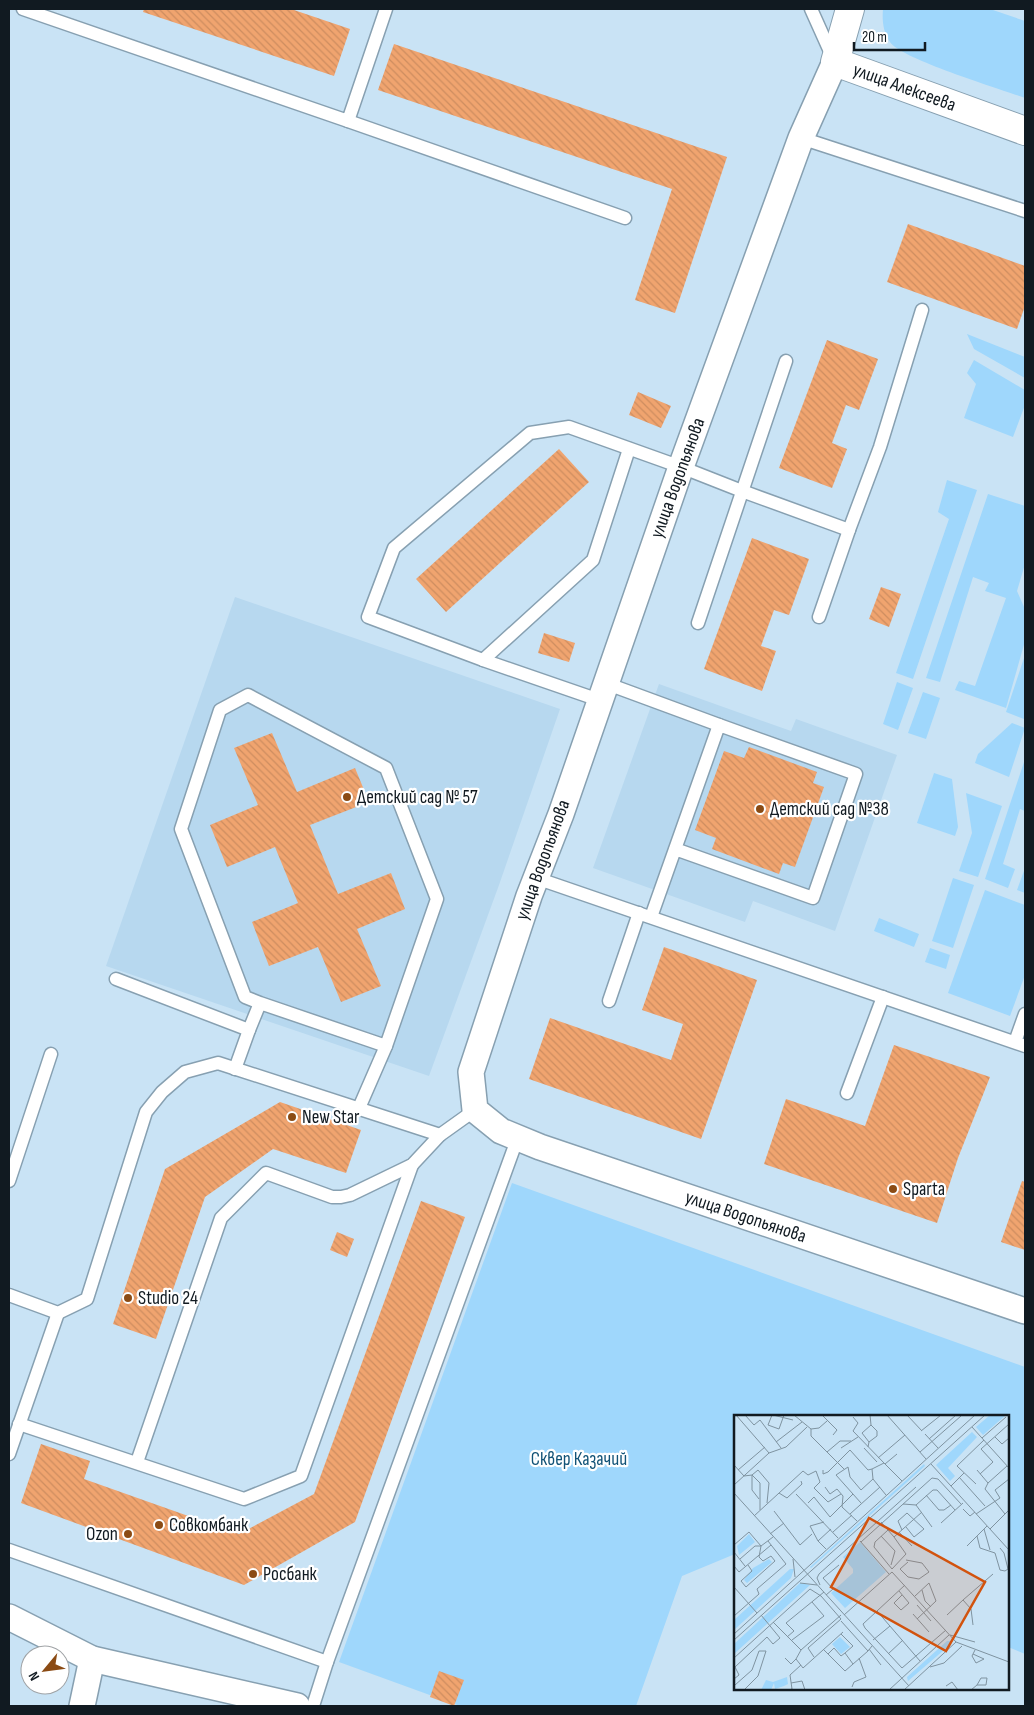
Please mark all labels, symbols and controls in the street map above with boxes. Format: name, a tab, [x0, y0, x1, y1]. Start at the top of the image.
scale bar	[854, 20, 925, 52]
text: 20 m	[862, 28, 887, 47]
street label: улица Алексеева	[850, 58, 959, 116]
street label: улица Водопьянова	[646, 415, 710, 541]
place label: Детский сад № 57	[357, 786, 478, 809]
marker: Детский сад № 57	[341, 791, 353, 803]
street label: улица Водопьянова	[511, 797, 575, 923]
place label: Детский сад №38	[770, 798, 889, 821]
marker: Детский сад №38	[754, 803, 766, 815]
place label: New Star	[302, 1106, 360, 1129]
marker: New Star	[286, 1111, 298, 1123]
place label: Sparta	[903, 1178, 945, 1201]
marker: Sparta	[887, 1183, 899, 1195]
street label: улица Водопьянова	[682, 1185, 809, 1248]
place label: Studio 24	[138, 1287, 198, 1310]
marker: Studio 24	[122, 1292, 134, 1304]
inset map	[734, 1415, 1009, 1690]
park label: Сквер Казачий	[531, 1448, 627, 1471]
place label: Совкомбанк	[169, 1514, 249, 1537]
marker: Совкомбанк	[153, 1519, 165, 1531]
place label: Ozon	[86, 1523, 118, 1546]
marker: Ozon	[122, 1528, 134, 1540]
place label: Росбанк	[263, 1563, 318, 1586]
marker: Росбанк	[247, 1568, 259, 1580]
north arrow	[20, 1645, 70, 1695]
text: N	[25, 1669, 43, 1683]

